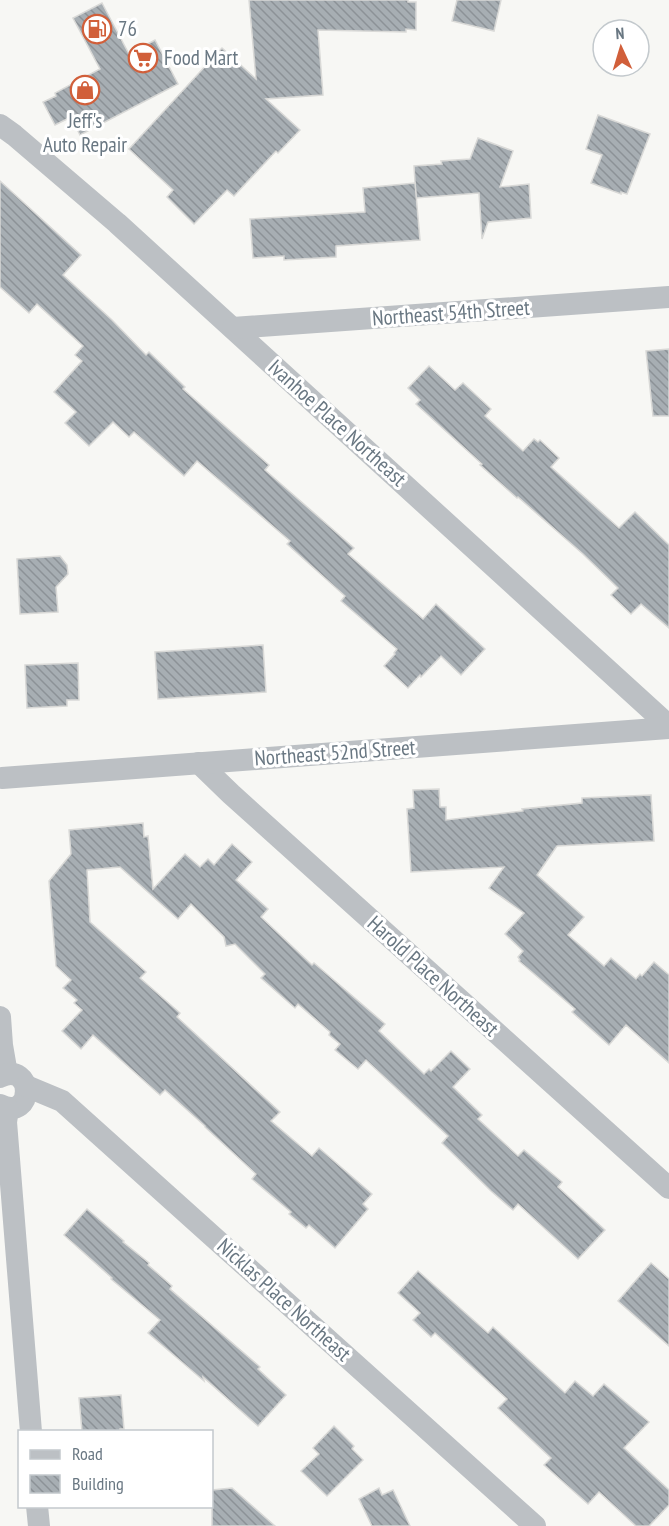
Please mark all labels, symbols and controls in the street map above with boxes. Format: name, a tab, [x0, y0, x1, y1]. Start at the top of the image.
fuel station icon: 76	[81, 13, 113, 45]
place label: 76	[118, 15, 137, 42]
north arrow	[591, 18, 651, 78]
text: N	[615, 23, 625, 43]
supermarket icon: Food Mart	[127, 42, 159, 74]
place label: Food Mart	[164, 44, 238, 71]
shop icon: Jeff's Auto Repair	[69, 74, 101, 106]
place label: Jeff's Auto Repair	[43, 107, 127, 158]
street label: Northeast 54th Street	[371, 294, 531, 331]
street label: Ivanhoe Place Northeast	[263, 353, 412, 492]
street label: Northeast 52nd Street	[254, 733, 417, 772]
street label: Harold Place Northeast	[362, 910, 505, 1042]
street label: Nicklas Place Northeast	[212, 1232, 357, 1367]
legend	[18, 1430, 213, 1508]
text: Road	[72, 1442, 103, 1465]
text: Building	[72, 1472, 124, 1495]

